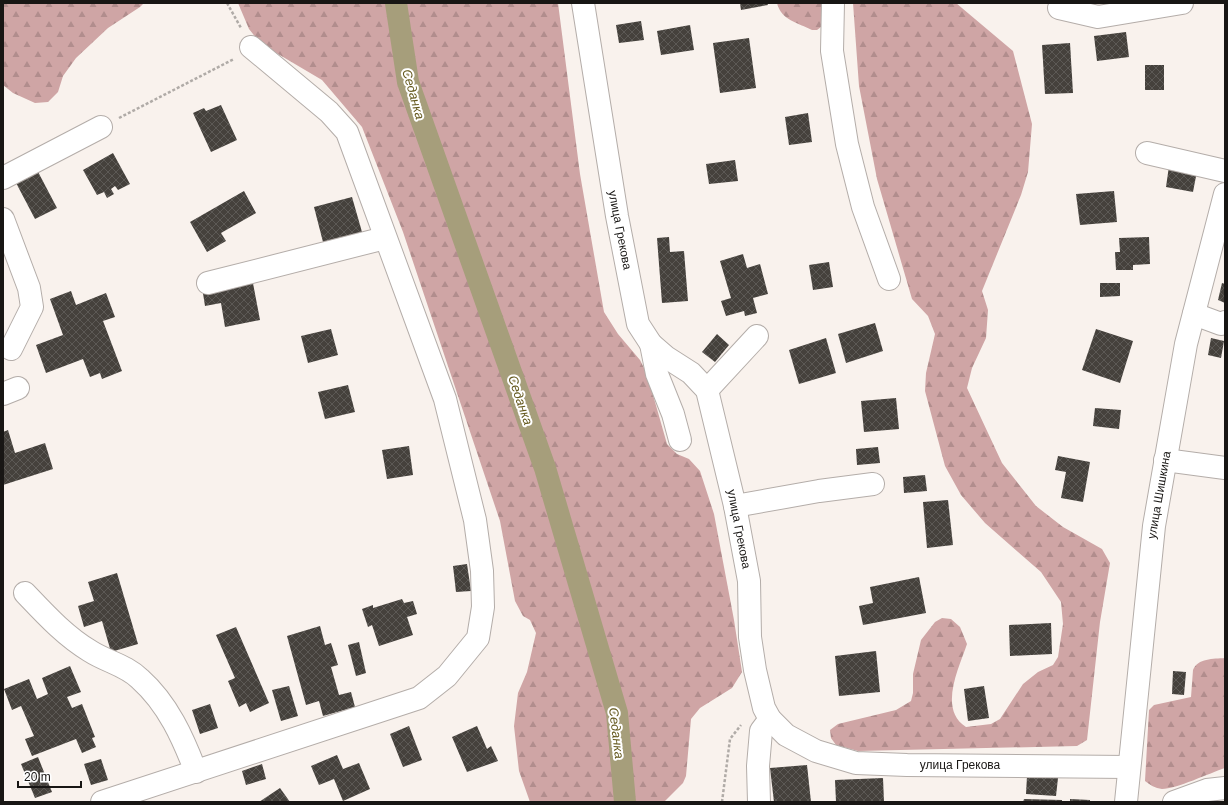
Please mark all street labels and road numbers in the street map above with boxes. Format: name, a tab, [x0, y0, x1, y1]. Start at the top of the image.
street label: улица Грекова	[605, 189, 635, 271]
street label: улица Шишкина	[1144, 450, 1174, 540]
street label: улица Грекова	[724, 488, 754, 570]
street label: улица Грекова	[920, 758, 1001, 772]

